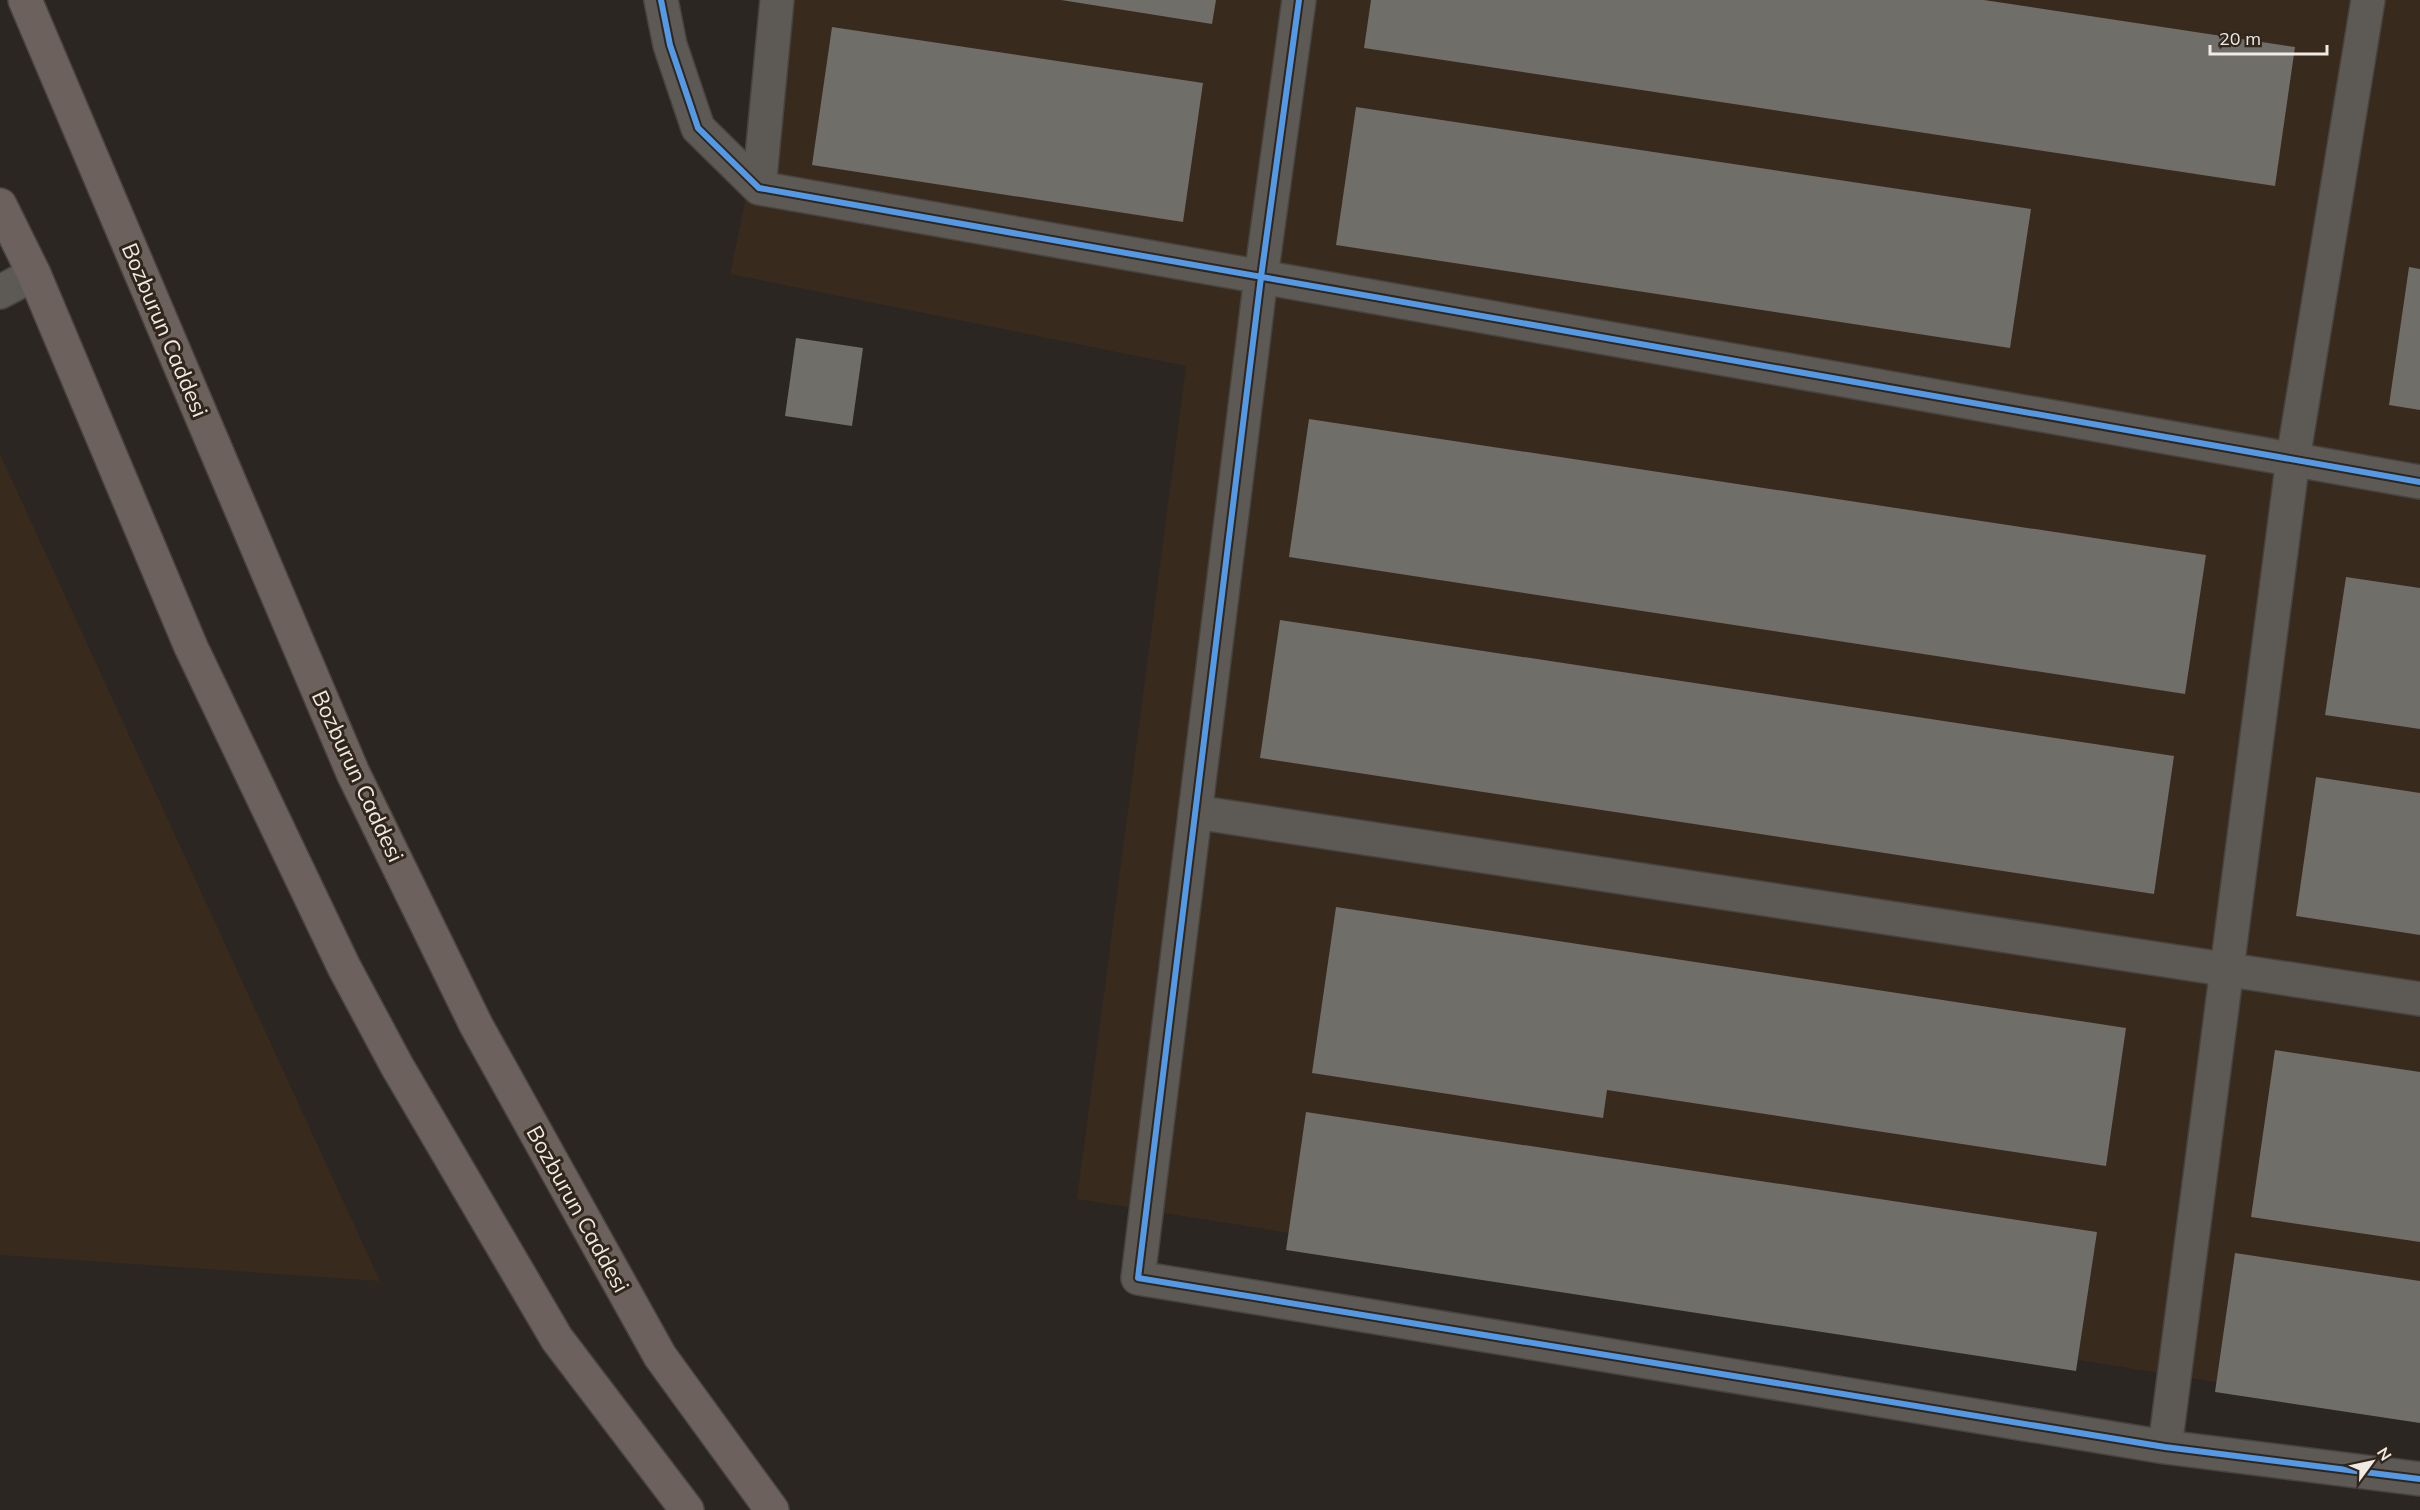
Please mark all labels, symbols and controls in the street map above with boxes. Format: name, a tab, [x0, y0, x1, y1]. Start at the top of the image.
scale bar	[2210, 18, 2327, 56]
text: 20 m	[2219, 27, 2261, 50]
street label: Bozburun Caddesi	[116, 239, 214, 421]
street label: Bozburun Caddesi	[306, 686, 410, 866]
street label: Bozburun Caddesi	[521, 1121, 635, 1297]
north arrow	[2342, 1432, 2402, 1492]
text: N	[2373, 1443, 2396, 1464]

